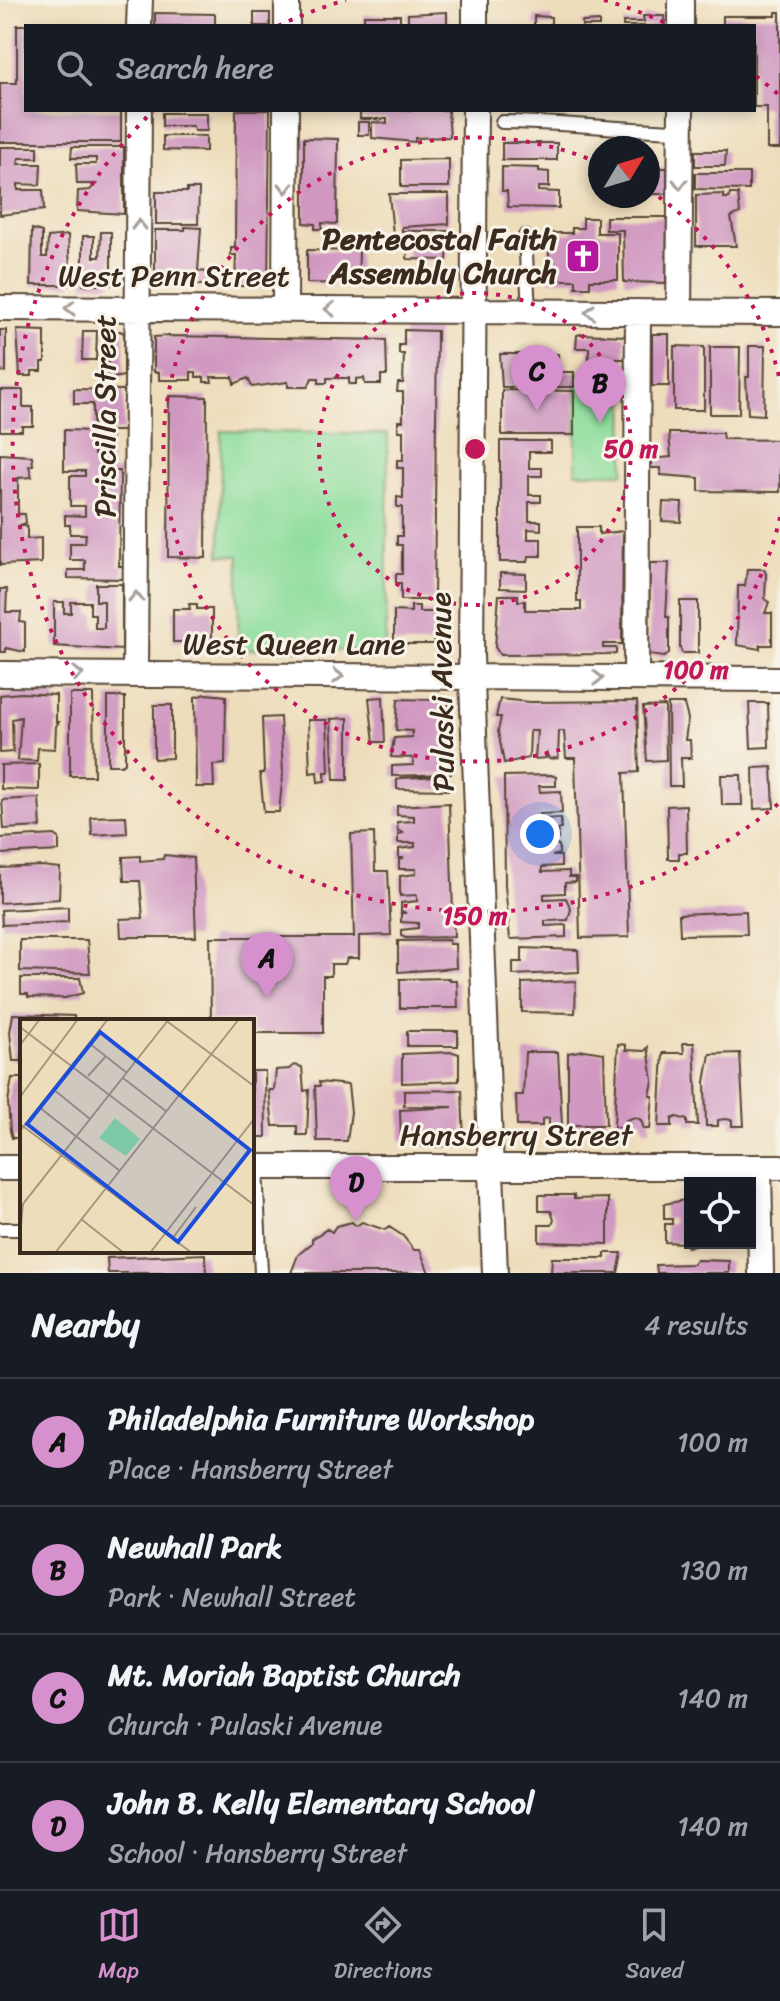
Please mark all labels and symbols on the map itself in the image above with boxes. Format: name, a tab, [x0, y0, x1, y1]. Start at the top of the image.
north arrow	[588, 136, 660, 208]
one-way arrow	[671, 178, 689, 191]
one-way arrow	[277, 182, 295, 195]
place label: Pentecostal Faith Assembly Church	[322, 212, 557, 300]
one-way arrow	[130, 218, 148, 231]
church icon: Pentecostal Faith Assembly Church	[564, 237, 602, 275]
street label: West Penn Street	[58, 249, 290, 303]
one-way arrow	[63, 299, 76, 317]
one-way arrow	[323, 300, 336, 318]
one-way arrow	[583, 303, 596, 321]
street label: Priscilla Street	[78, 315, 132, 517]
pin: C	[511, 345, 563, 411]
pin: B	[574, 357, 626, 423]
text: 50 m	[604, 428, 659, 470]
centre of rings	[461, 435, 489, 463]
one-way arrow	[127, 590, 145, 603]
street label: Pulaski Avenue	[413, 592, 471, 792]
street label: West Queen Lane	[183, 617, 405, 671]
text: 100 m	[663, 649, 729, 691]
one-way arrow	[72, 665, 85, 683]
one-way arrow	[332, 668, 345, 685]
one-way arrow	[592, 669, 605, 687]
your location	[520, 814, 560, 854]
text: 150 m	[443, 895, 508, 937]
pin: A	[241, 932, 293, 998]
inset map	[20, 1019, 254, 1253]
street label: Hansberry Street	[400, 1108, 634, 1162]
pin: D	[330, 1156, 382, 1222]

